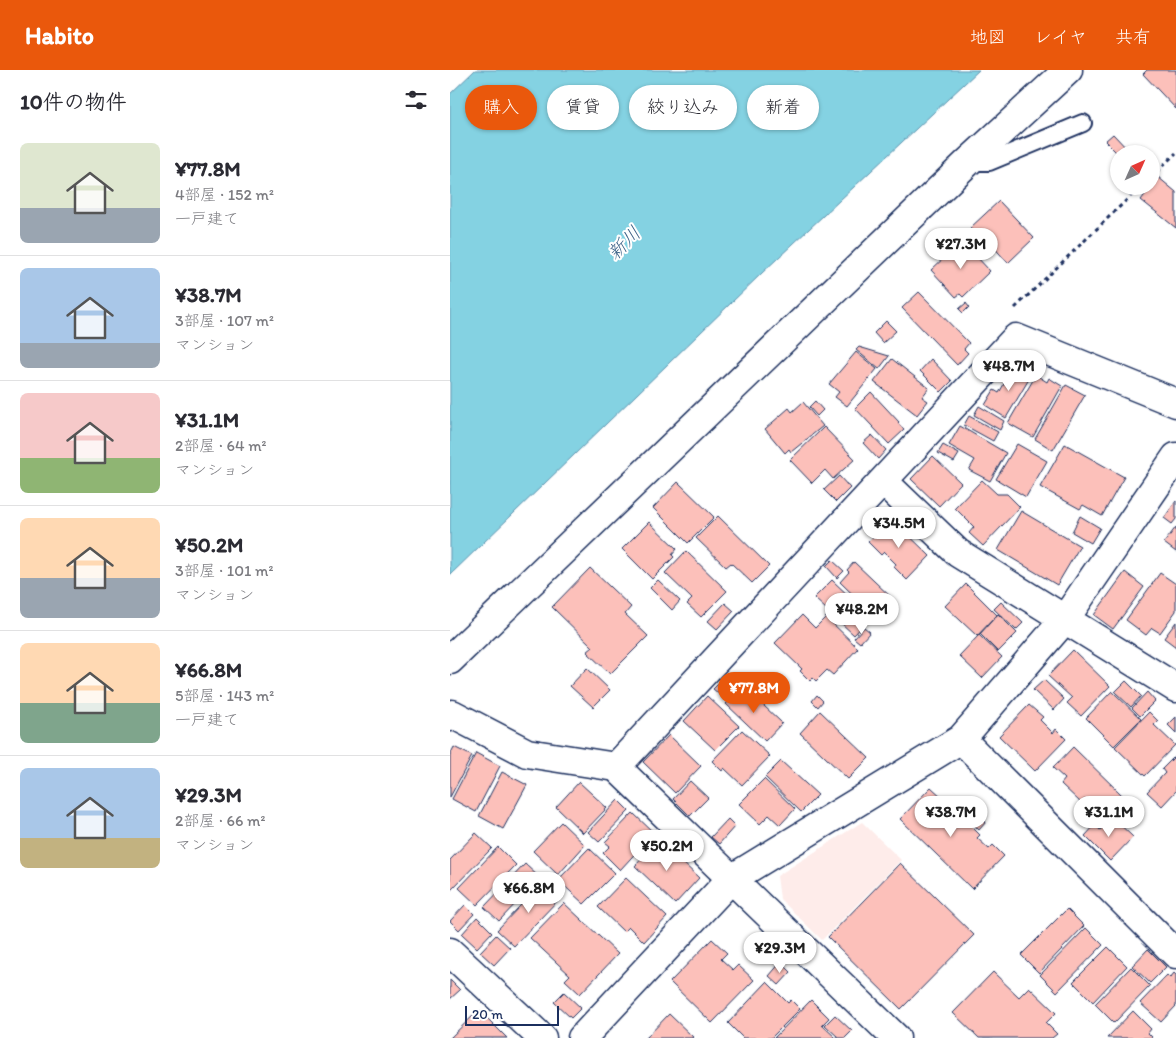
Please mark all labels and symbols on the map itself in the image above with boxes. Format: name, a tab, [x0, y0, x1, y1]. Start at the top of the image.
north arrow	[1110, 145, 1160, 195]
water label: 新川	[602, 221, 646, 265]
pin: ¥27.3M	[920, 228, 1002, 270]
pin: ¥48.7M	[968, 350, 1050, 392]
pin: ¥34.5M	[858, 506, 940, 549]
pin: ¥48.2M	[821, 592, 903, 635]
pin: ¥77.8M	[713, 672, 795, 714]
pin: ¥38.7M	[910, 796, 992, 838]
pin: ¥31.1M	[1068, 796, 1150, 838]
pin: ¥50.2M	[626, 830, 708, 872]
pin: ¥66.8M	[488, 872, 570, 914]
pin: ¥29.3M	[739, 932, 821, 974]
scale bar	[465, 1003, 559, 1026]

